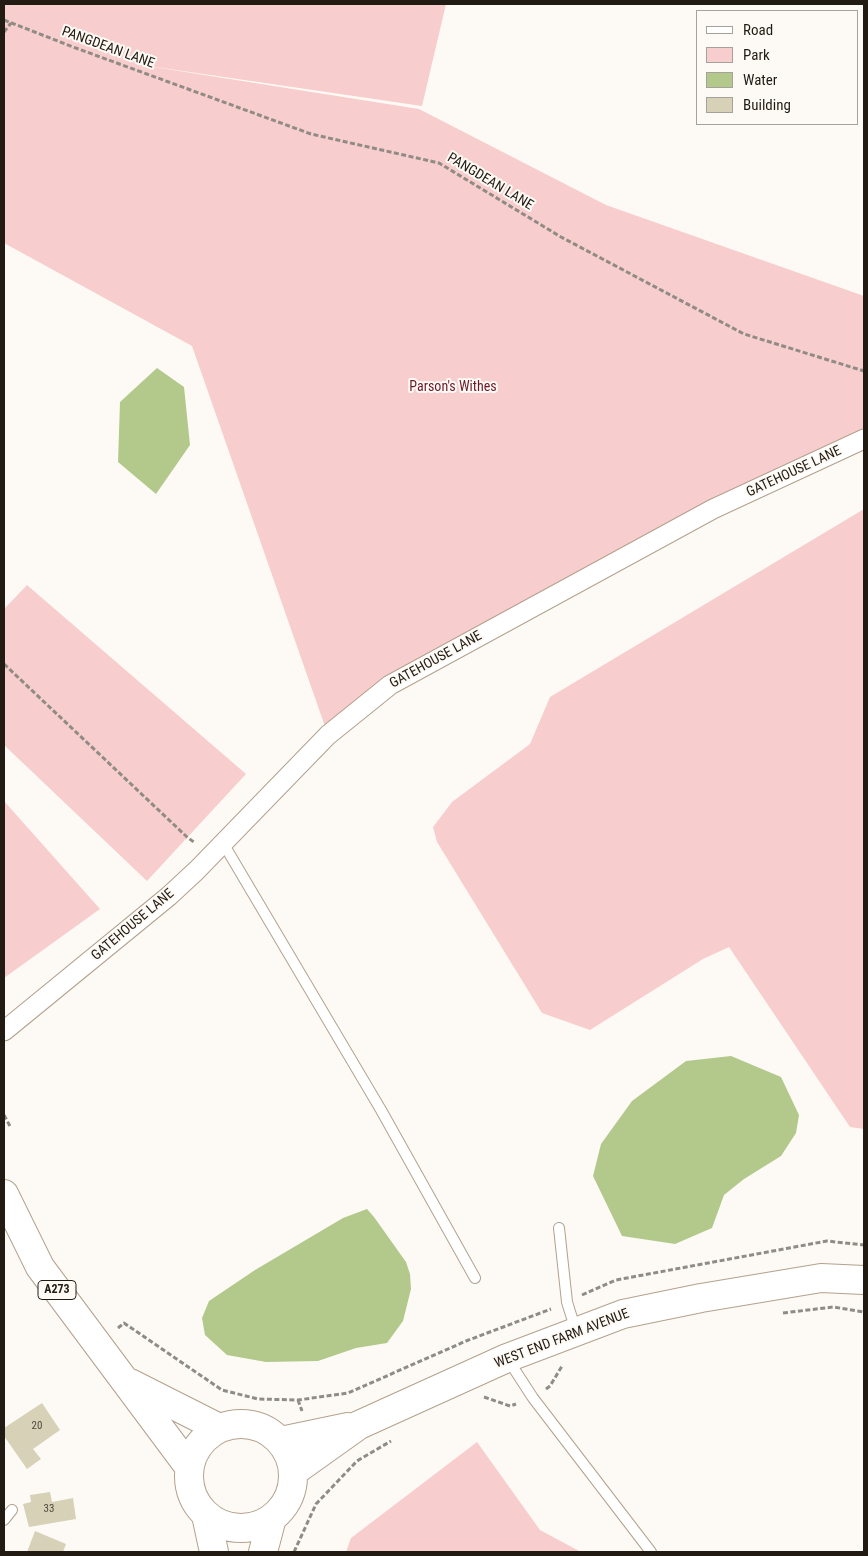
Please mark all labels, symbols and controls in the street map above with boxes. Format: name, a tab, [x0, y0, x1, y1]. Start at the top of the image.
legend	[696, 10, 858, 125]
text: Road	[743, 21, 773, 39]
street label: PANGDEAN LANE	[59, 23, 157, 73]
text: Park	[743, 46, 770, 64]
text: Water	[743, 71, 777, 89]
text: Building	[743, 96, 791, 114]
street label: PANGDEAN LANE	[444, 150, 536, 214]
park label: Parson's Withes	[409, 379, 497, 395]
street label: GATEHOUSE LANE	[744, 443, 844, 501]
street label: GATEHOUSE LANE	[387, 628, 485, 692]
street label: GATEHOUSE LANE	[88, 886, 178, 964]
road number: A273	[38, 1280, 76, 1300]
street label: WEST END FARM AVENUE	[492, 1306, 632, 1372]
house number: 20	[32, 1419, 42, 1433]
house number: 33	[44, 1502, 54, 1516]

